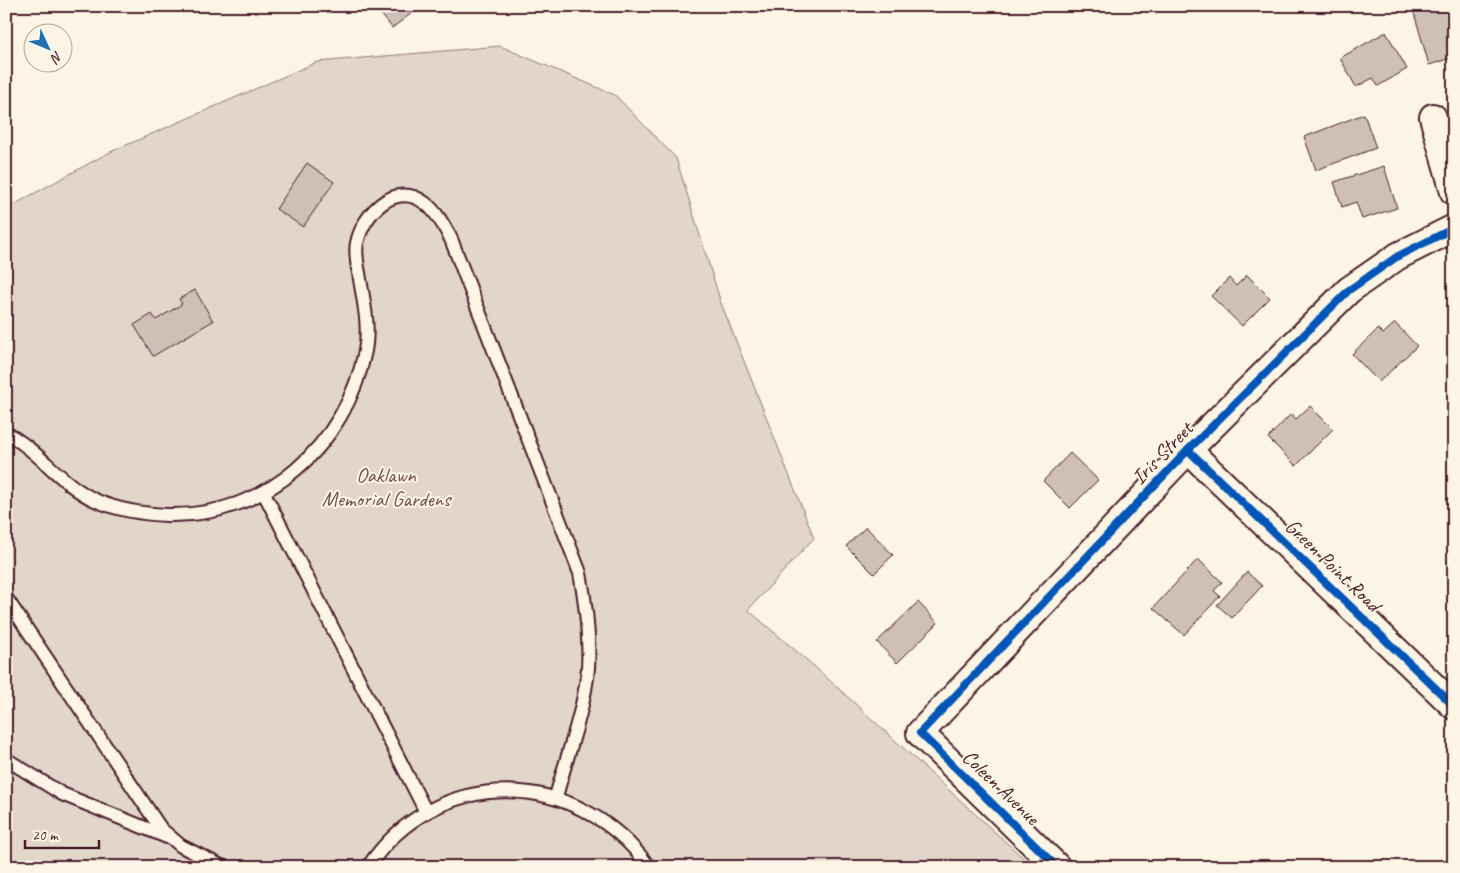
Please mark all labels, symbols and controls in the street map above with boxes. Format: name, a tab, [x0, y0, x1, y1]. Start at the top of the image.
north arrow	[22, 22, 72, 72]
text: N	[46, 48, 66, 67]
street label: Iris Street	[1126, 415, 1200, 490]
park label: Oaklawn Memorial Gardens	[322, 462, 452, 512]
street label: Green Point Road	[1280, 513, 1389, 620]
street label: Coleen Avenue	[957, 744, 1046, 831]
scale bar	[25, 818, 99, 850]
text: 20 m	[32, 826, 59, 845]

